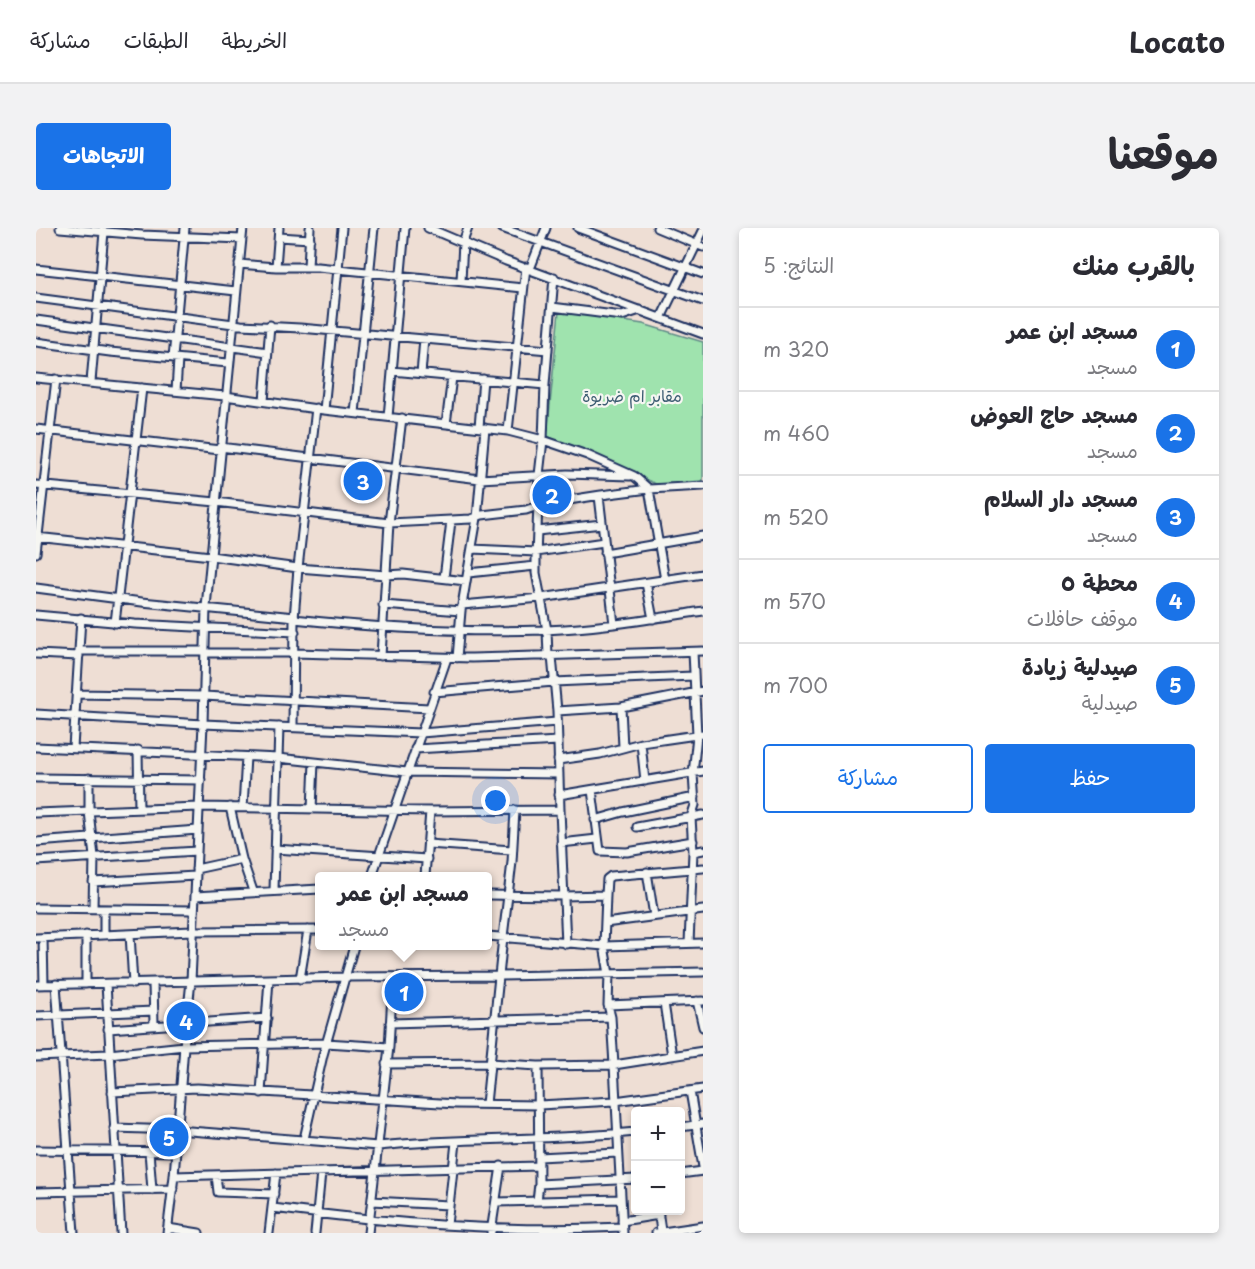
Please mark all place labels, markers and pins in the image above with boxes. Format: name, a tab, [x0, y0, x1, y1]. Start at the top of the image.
pin: 3	[344, 458, 382, 504]
pin: 2	[532, 472, 572, 518]
pin: 1	[384, 970, 424, 1014]
pin: 4	[166, 998, 206, 1044]
pin: 5	[150, 1114, 188, 1160]

